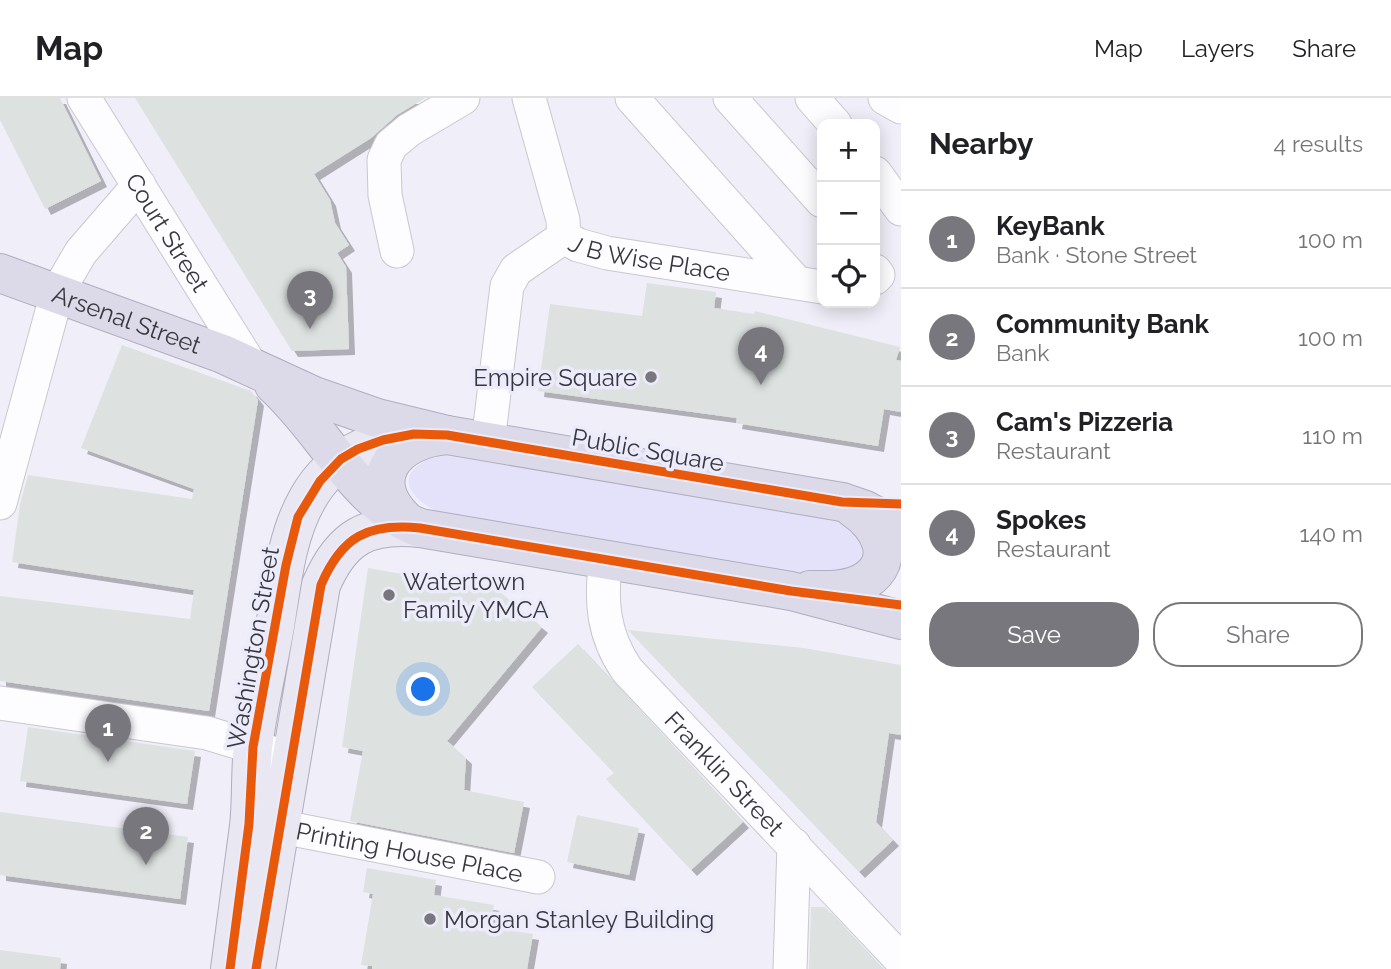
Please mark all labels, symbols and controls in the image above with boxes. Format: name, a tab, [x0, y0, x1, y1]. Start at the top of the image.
text: Map	[35, 29, 103, 68]
text: Map	[1094, 34, 1143, 63]
text: Layers	[1181, 34, 1254, 63]
text: Share	[1292, 34, 1356, 63]
map controls	[817, 119, 880, 308]
button: +	[817, 119, 880, 182]
text: Nearby	[929, 126, 1033, 161]
text: 4 results	[1274, 130, 1363, 157]
street label: Court Street	[120, 167, 215, 297]
button: −	[817, 182, 880, 245]
text: KeyBank	[996, 211, 1105, 241]
text: 1	[946, 226, 958, 253]
text: 100 m	[1298, 226, 1363, 253]
street label: J B Wise Place	[564, 228, 732, 287]
text: Bank · Stone Street	[996, 241, 1197, 268]
button: locate	[817, 245, 880, 308]
pin: 3	[287, 271, 333, 329]
street label: Arsenal Street	[49, 279, 205, 359]
text: Community Bank	[996, 309, 1209, 339]
text: 2	[946, 324, 958, 351]
text: 100 m	[1298, 324, 1363, 351]
pin: 4	[738, 327, 784, 385]
text: Bank	[996, 339, 1049, 366]
place label: Empire Square	[473, 363, 637, 392]
marker: Empire Square	[643, 369, 659, 385]
text: Cam's Pizzeria	[996, 407, 1173, 437]
street label: Public Square	[570, 422, 726, 478]
text: 3	[946, 422, 958, 449]
text: 110 m	[1302, 422, 1363, 449]
text: Restaurant	[996, 437, 1111, 464]
text: Spokes	[996, 505, 1086, 535]
text: 4	[945, 520, 959, 547]
text: 140 m	[1300, 520, 1363, 547]
text: Restaurant	[996, 535, 1111, 562]
street label: Washington Street	[221, 544, 285, 752]
place label: Watertown Family YMCA	[403, 567, 549, 624]
marker: Watertown Family YMCA	[381, 587, 397, 603]
button: Save	[929, 602, 1139, 667]
button: Share	[1153, 602, 1363, 667]
your location	[406, 672, 440, 706]
pin: 1	[85, 704, 131, 762]
street label: Franklin Street	[659, 705, 790, 841]
pin: 2	[123, 807, 169, 865]
street label: Printing House Place	[294, 816, 525, 888]
place label: Morgan Stanley Building	[444, 905, 714, 934]
marker: Morgan Stanley Building	[422, 911, 438, 927]

